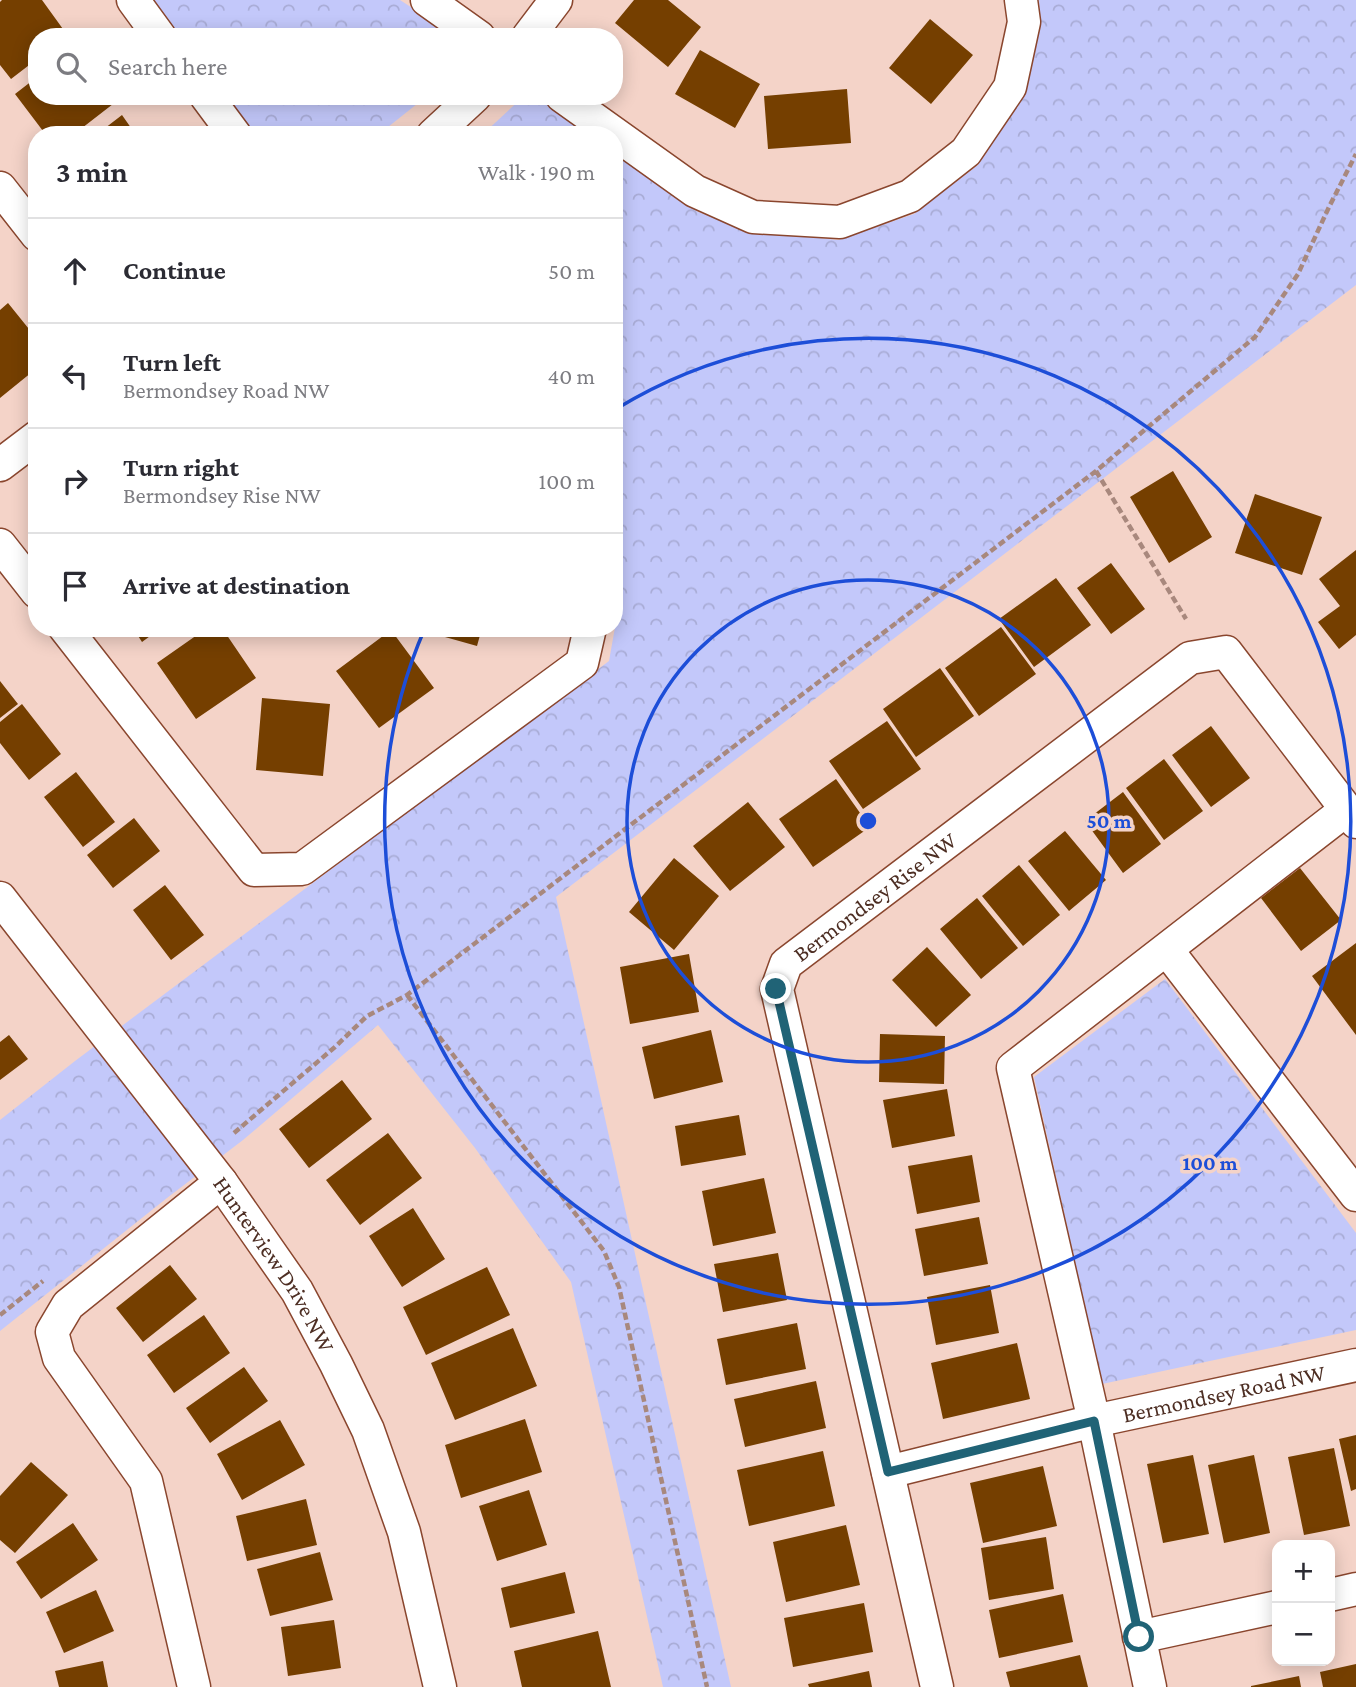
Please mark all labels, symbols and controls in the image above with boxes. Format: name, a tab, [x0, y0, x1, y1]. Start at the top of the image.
search box	[28, 28, 623, 105]
icon: search	[52, 48, 90, 86]
text: Search here	[108, 52, 227, 81]
text: 3 min	[56, 155, 128, 188]
text: Walk · 190 m	[478, 159, 595, 185]
icon: ahead	[56, 252, 94, 290]
text: Continue	[123, 256, 226, 285]
text: 50 m	[548, 258, 595, 284]
text: Turn left	[123, 348, 221, 377]
icon: left	[56, 357, 94, 395]
text: 40 m	[547, 363, 595, 389]
text: Bermondsey Road NW	[123, 377, 329, 403]
text: Turn right	[123, 453, 239, 482]
icon: right	[56, 462, 94, 500]
text: 100 m	[539, 468, 595, 494]
text: Bermondsey Rise NW	[123, 482, 321, 508]
icon: arrive	[56, 567, 94, 605]
text: Arrive at destination	[123, 571, 350, 600]
centre of rings	[856, 809, 880, 833]
text: 50 m	[1087, 809, 1132, 833]
street label: Bermondsey Rise NW	[788, 826, 962, 967]
route end	[760, 973, 791, 1004]
text: 100 m	[1182, 1151, 1238, 1175]
street label: Hunterview Drive NW	[208, 1171, 341, 1357]
street label: Bermondsey Road NW	[1120, 1359, 1328, 1428]
map controls	[1272, 1540, 1335, 1666]
button: +	[1272, 1540, 1335, 1603]
button: −	[1272, 1603, 1335, 1666]
route start	[1123, 1621, 1154, 1652]

